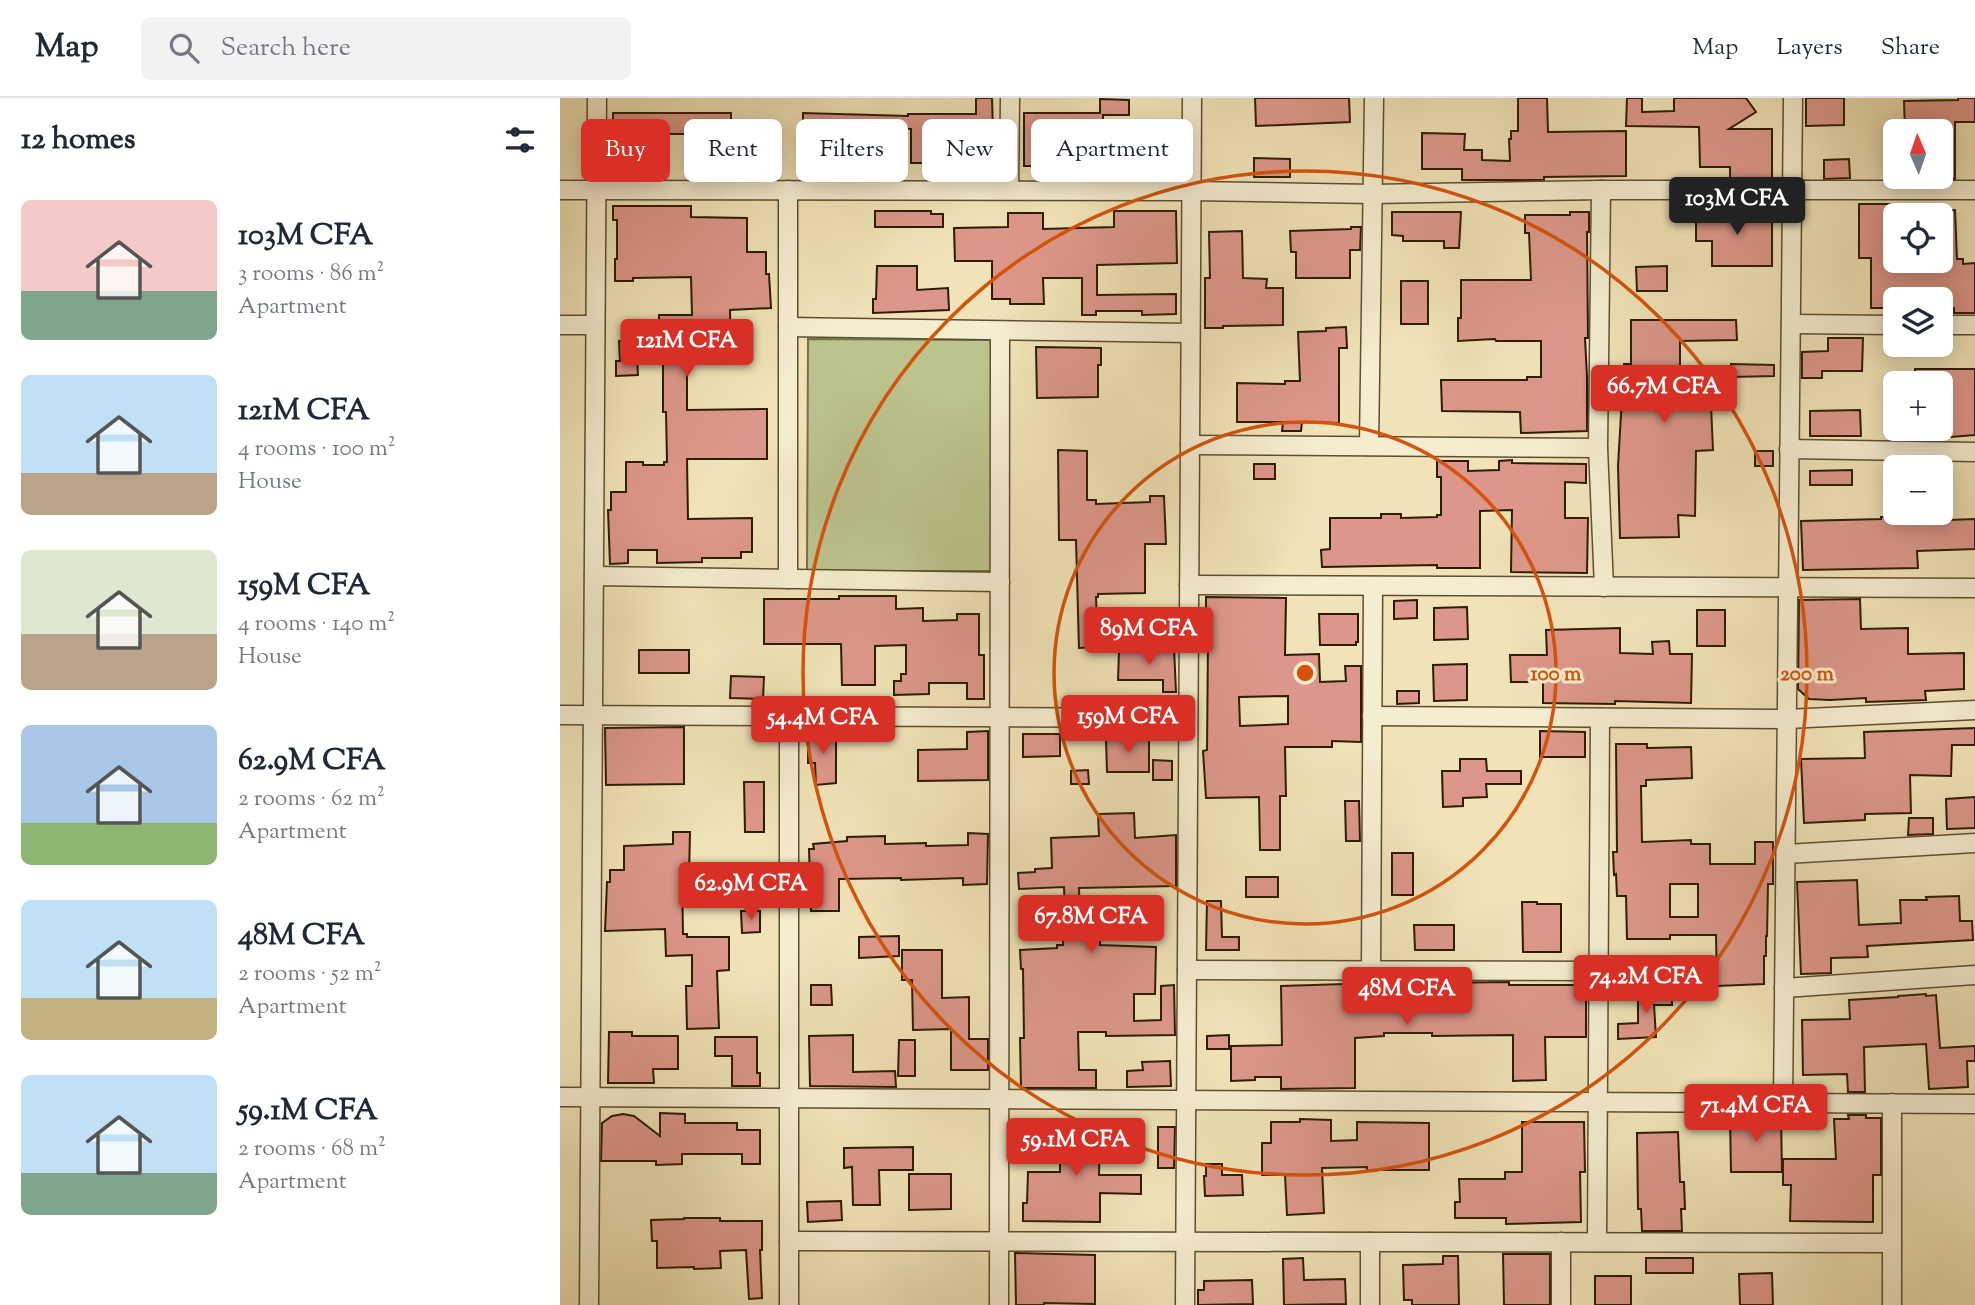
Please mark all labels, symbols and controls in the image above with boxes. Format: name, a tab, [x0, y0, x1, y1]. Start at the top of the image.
search box	[141, 17, 631, 80]
text: Map	[35, 24, 99, 72]
icon: search	[165, 29, 203, 67]
text: Search here	[221, 30, 351, 67]
text: Map	[1692, 31, 1738, 65]
text: Layers	[1776, 31, 1843, 65]
text: Share	[1881, 31, 1940, 65]
text: 12 homes	[21, 119, 136, 162]
chip: Buy	[581, 119, 670, 182]
chip: Rent	[684, 119, 782, 182]
chip: Filters	[796, 119, 908, 182]
chip: New	[922, 119, 1017, 182]
chip: Apartment	[1031, 119, 1193, 182]
north arrow	[1883, 119, 1953, 189]
map controls	[1883, 119, 1953, 525]
icon: filters	[501, 121, 539, 159]
pin: 103M CFA	[1665, 178, 1809, 237]
text: 103M CFA	[1685, 183, 1789, 216]
button: locate	[1883, 203, 1953, 273]
text: 103M CFA	[238, 215, 373, 258]
icon: home	[77, 228, 161, 312]
text: 3 rooms · 86 m²	[238, 258, 384, 291]
button: layers	[1883, 287, 1953, 357]
text: Apartment	[238, 291, 347, 324]
pin: 121M CFA	[615, 320, 759, 379]
text: 121M CFA	[636, 325, 738, 358]
pin: 66.7M CFA	[1584, 366, 1744, 425]
text: 66.7M CFA	[1607, 371, 1721, 404]
button: +	[1883, 371, 1953, 441]
text: 121M CFA	[238, 390, 370, 433]
icon: home	[77, 403, 161, 487]
text: 4 rooms · 100 m²	[238, 433, 396, 466]
button: −	[1883, 455, 1953, 525]
text: House	[238, 466, 302, 499]
text: 159M CFA	[238, 565, 370, 608]
icon: home	[77, 578, 161, 662]
text: 4 rooms · 140 m²	[238, 608, 395, 641]
pin: 89M CFA	[1084, 608, 1214, 667]
text: 89M CFA	[1100, 613, 1198, 646]
text: House	[238, 641, 302, 674]
text: 100 m	[1531, 660, 1582, 690]
text: 200 m	[1780, 660, 1835, 690]
centre of rings	[1293, 661, 1317, 685]
pin: 54.4M CFA	[743, 696, 903, 756]
pin: 159M CFA	[1056, 696, 1200, 755]
text: 159M CFA	[1077, 701, 1179, 734]
text: 54.4M CFA	[767, 702, 879, 735]
text: 62.9M CFA	[238, 740, 386, 783]
icon: home	[77, 753, 161, 837]
text: 2 rooms · 62 m²	[238, 783, 385, 816]
text: Apartment	[238, 816, 347, 849]
pin: 62.9M CFA	[671, 862, 831, 922]
text: 62.9M CFA	[694, 868, 808, 901]
pin: 67.8M CFA	[1011, 896, 1171, 955]
text: 67.8M CFA	[1034, 901, 1148, 934]
text: 48M CFA	[238, 915, 365, 958]
icon: home	[77, 928, 161, 1012]
pin: 74.2M CFA	[1566, 956, 1726, 1015]
text: 2 rooms · 52 m²	[238, 958, 381, 991]
text: 74.2M CFA	[1590, 961, 1702, 994]
pin: 48M CFA	[1342, 968, 1472, 1027]
text: 48M CFA	[1358, 973, 1456, 1006]
text: Apartment	[238, 991, 347, 1024]
pin: 71.4M CFA	[1676, 1084, 1836, 1144]
text: 59.1M CFA	[238, 1090, 378, 1133]
text: 71.4M CFA	[1700, 1090, 1812, 1123]
icon: home	[77, 1103, 161, 1187]
pin: 59.1M CFA	[996, 1118, 1156, 1178]
text: 59.1M CFA	[1022, 1124, 1130, 1157]
text: 2 rooms · 68 m²	[238, 1133, 386, 1166]
text: Apartment	[238, 1166, 347, 1199]

